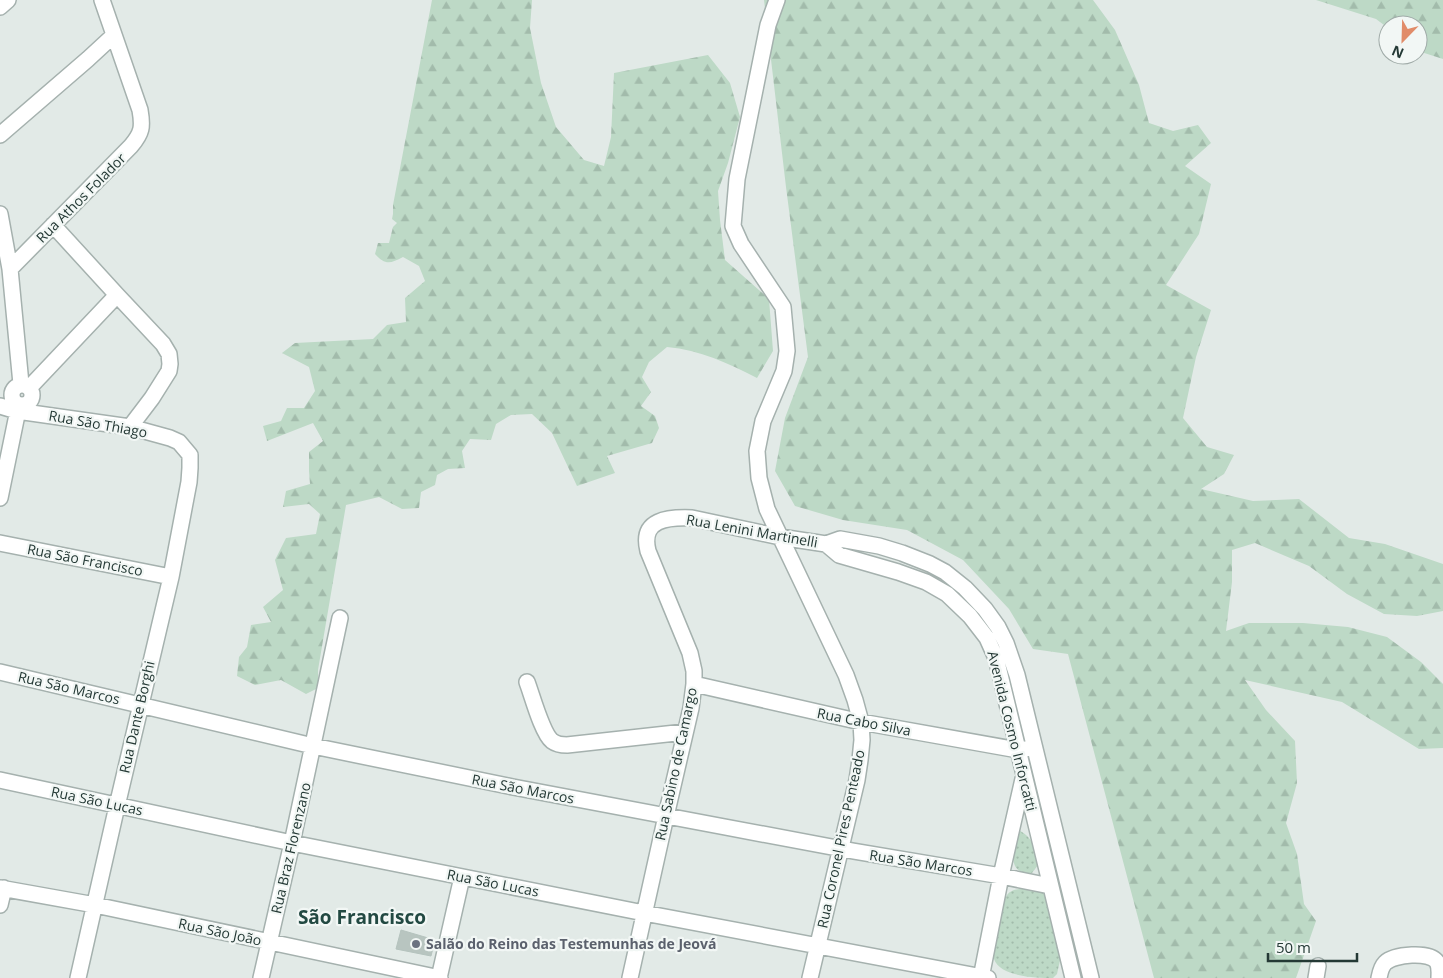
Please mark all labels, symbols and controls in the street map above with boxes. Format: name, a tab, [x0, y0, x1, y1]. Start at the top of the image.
north arrow	[1378, 15, 1428, 65]
text: N	[1389, 41, 1407, 63]
street label: Rua Athos Folador	[32, 148, 130, 247]
street label: Rua São Thiago	[47, 405, 149, 442]
street label: Rua Lenini Martinelli	[685, 510, 819, 551]
street label: Rua São Francisco	[26, 539, 145, 580]
street label: Avenida Cosmo Inforcatti	[983, 649, 1042, 813]
street label: Rua Dante Borghi	[114, 659, 159, 775]
street label: Rua São Marcos	[16, 667, 122, 709]
street label: Rua Sabino de Camargo	[650, 686, 701, 842]
street label: Rua Cabo Silva	[815, 703, 913, 740]
street label: Rua Coronel Pires Penteado	[812, 748, 869, 930]
street label: Rua São Marcos	[470, 769, 576, 808]
street label: Rua Braz Florenzano	[266, 780, 315, 915]
street label: Rua São Lucas	[50, 782, 145, 820]
street label: Rua São Marcos	[868, 845, 974, 880]
street label: Rua São Lucas	[446, 864, 541, 901]
district label: São Francisco	[298, 904, 426, 930]
street label: Rua São João	[177, 913, 263, 950]
scale bar	[1268, 930, 1357, 962]
place label: Salão do Reino das Testemunhas de Jeová	[426, 934, 716, 953]
text: 50 m	[1276, 937, 1311, 957]
marker: Salão do Reino das Testemunhas de Jeová	[410, 938, 422, 950]

